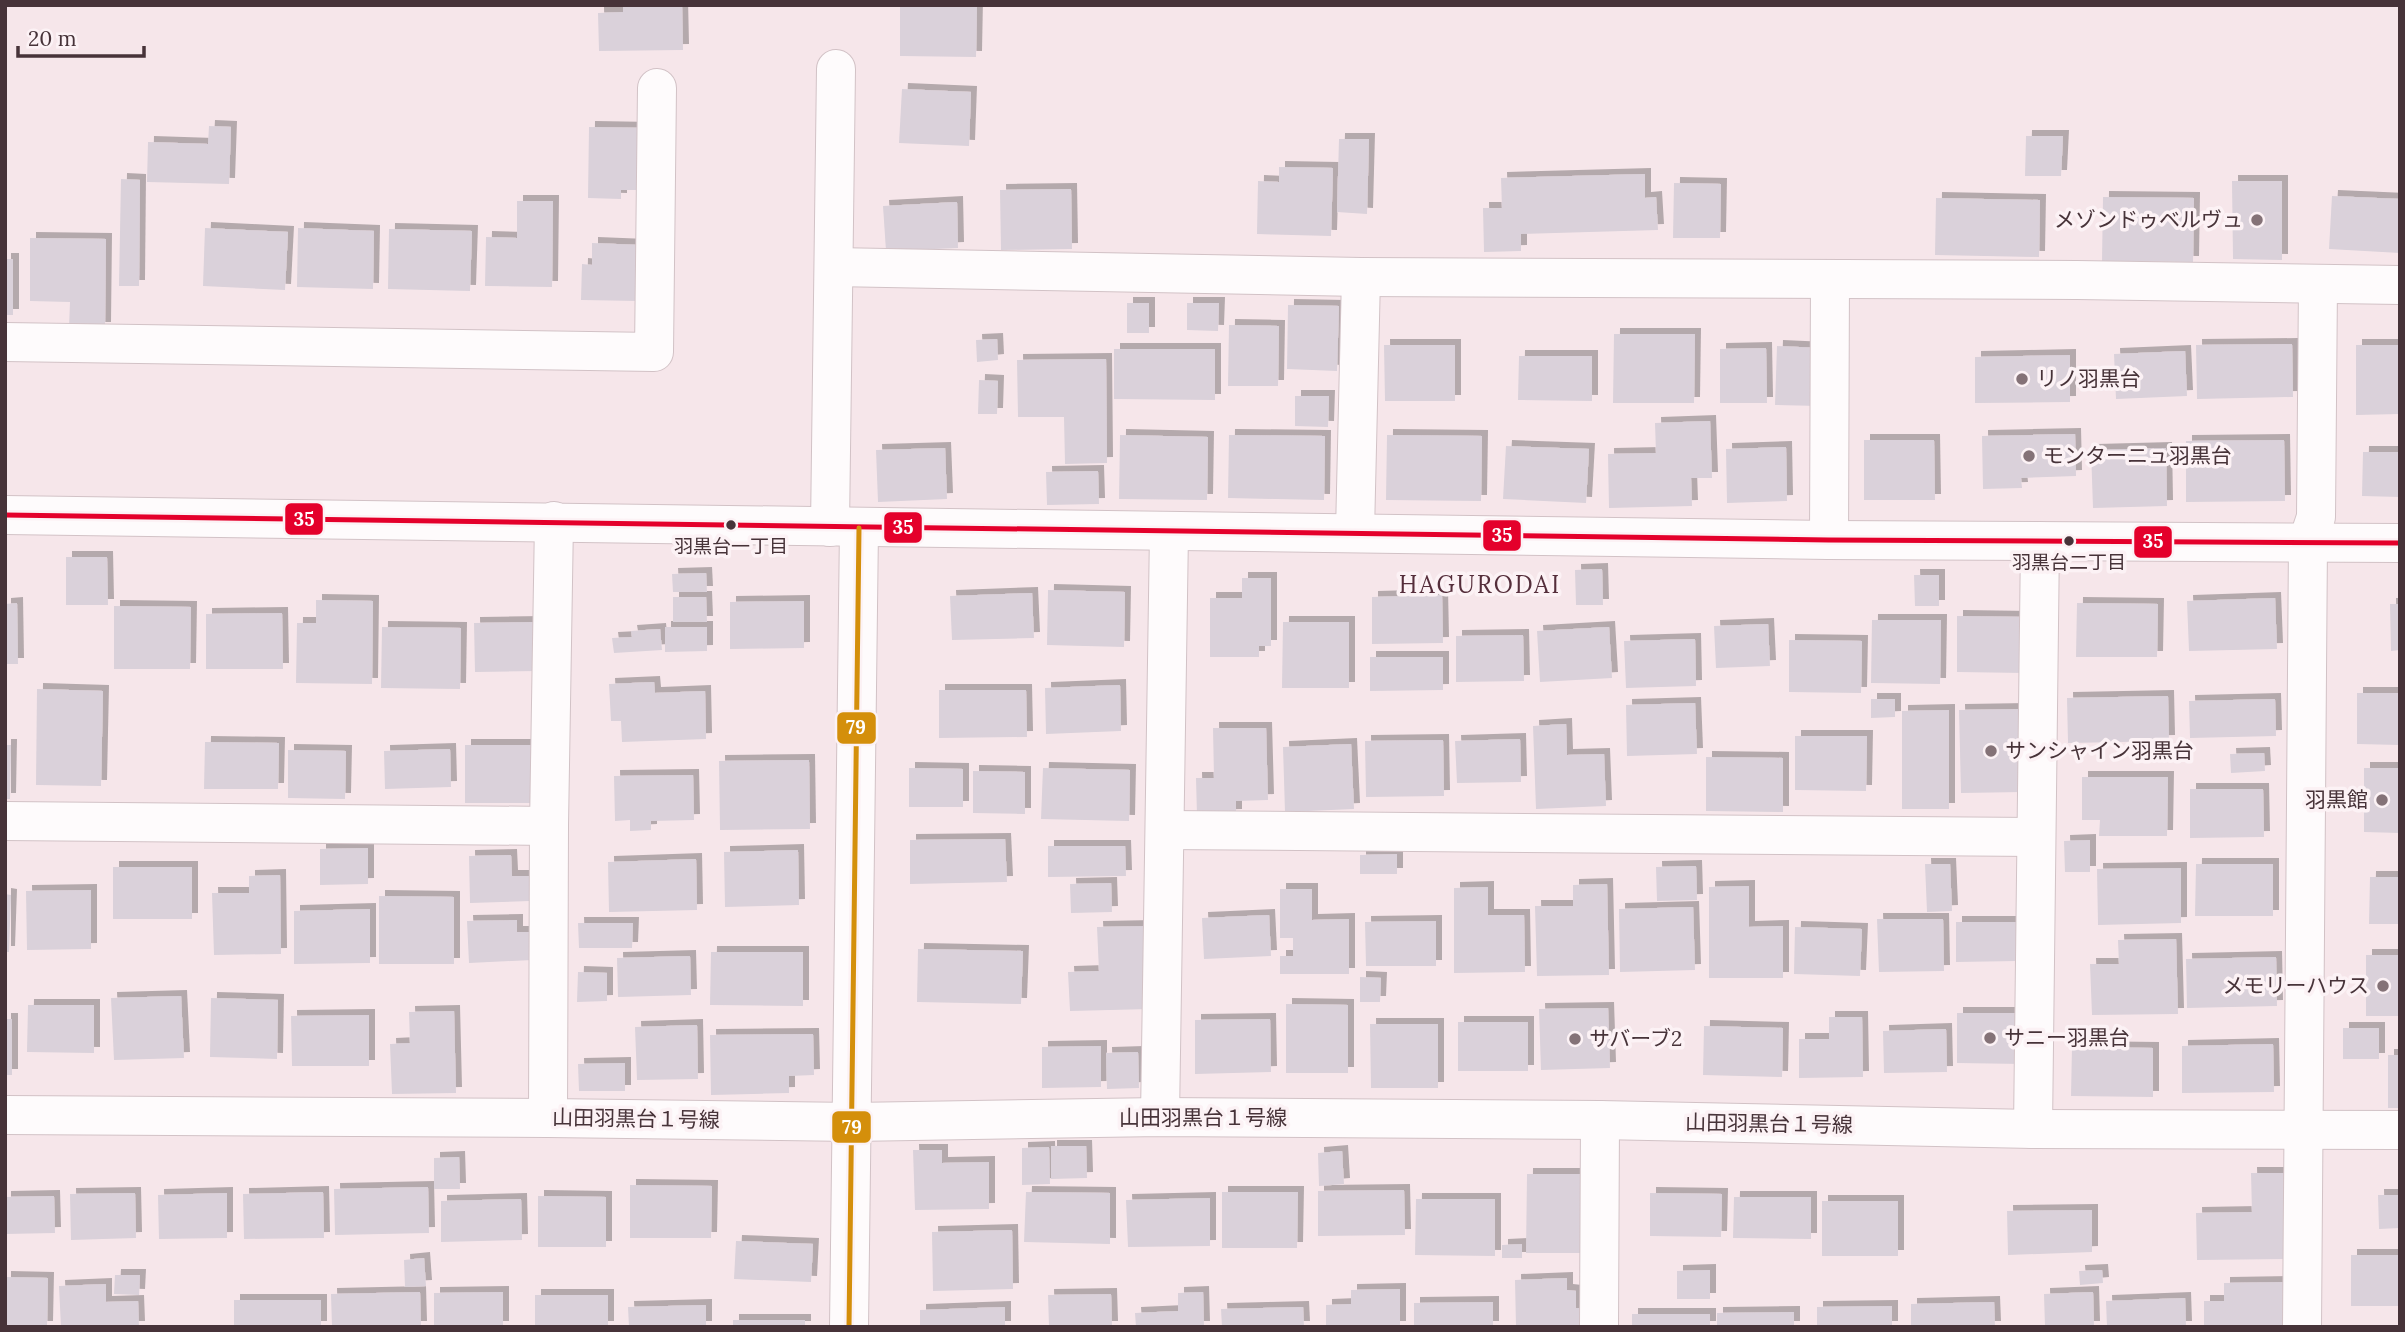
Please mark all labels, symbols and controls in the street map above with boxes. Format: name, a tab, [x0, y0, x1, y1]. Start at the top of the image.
scale bar	[18, 14, 144, 58]
text: 20 m	[28, 25, 77, 52]
place label: メゾンドゥベルヴュ	[2054, 206, 2243, 233]
marker: メゾンドゥベルヴュ	[2249, 212, 2265, 228]
place label: リノ羽黒台	[2036, 365, 2141, 392]
marker: リノ羽黒台	[2014, 371, 2030, 387]
place label: モンターニュ羽黒台	[2043, 442, 2232, 469]
marker: モンターニュ羽黒台	[2021, 448, 2037, 464]
line badge: 35	[284, 502, 324, 536]
text: 35	[294, 507, 314, 531]
line badge: 35	[883, 511, 923, 544]
text: 35	[893, 515, 913, 539]
marker: 羽黒台一丁目	[724, 518, 738, 532]
line badge: 35	[1482, 519, 1522, 552]
text: 35	[1492, 523, 1512, 547]
line badge: 35	[2133, 525, 2173, 559]
text: 35	[2143, 529, 2163, 553]
place label: 羽黒台一丁目	[674, 534, 788, 558]
marker: 羽黒台二丁目	[2062, 534, 2076, 548]
place label: 羽黒台二丁目	[2012, 550, 2126, 574]
district label: HAGURODAI	[1399, 569, 1561, 600]
line badge: 79	[836, 711, 877, 745]
text: 79	[846, 715, 866, 739]
place label: サンシャイン羽黒台	[2005, 737, 2194, 764]
marker: サンシャイン羽黒台	[1983, 743, 1999, 759]
place label: 羽黒館	[2305, 786, 2368, 813]
marker: 羽黒館	[2374, 792, 2390, 808]
place label: メモリーハウス	[2222, 972, 2369, 999]
marker: メモリーハウス	[2375, 978, 2391, 994]
place label: サニー羽黒台	[2004, 1024, 2130, 1051]
place label: サバーブ2	[1589, 1025, 1682, 1052]
marker: サニー羽黒台	[1982, 1030, 1998, 1046]
marker: サバーブ2	[1567, 1031, 1583, 1047]
street label: 山田羽黒台１号線	[552, 1104, 720, 1133]
street label: 山田羽黒台１号線	[1119, 1104, 1287, 1131]
street label: 山田羽黒台１号線	[1685, 1109, 1853, 1138]
line badge: 79	[831, 1110, 872, 1144]
text: 79	[842, 1115, 862, 1139]

